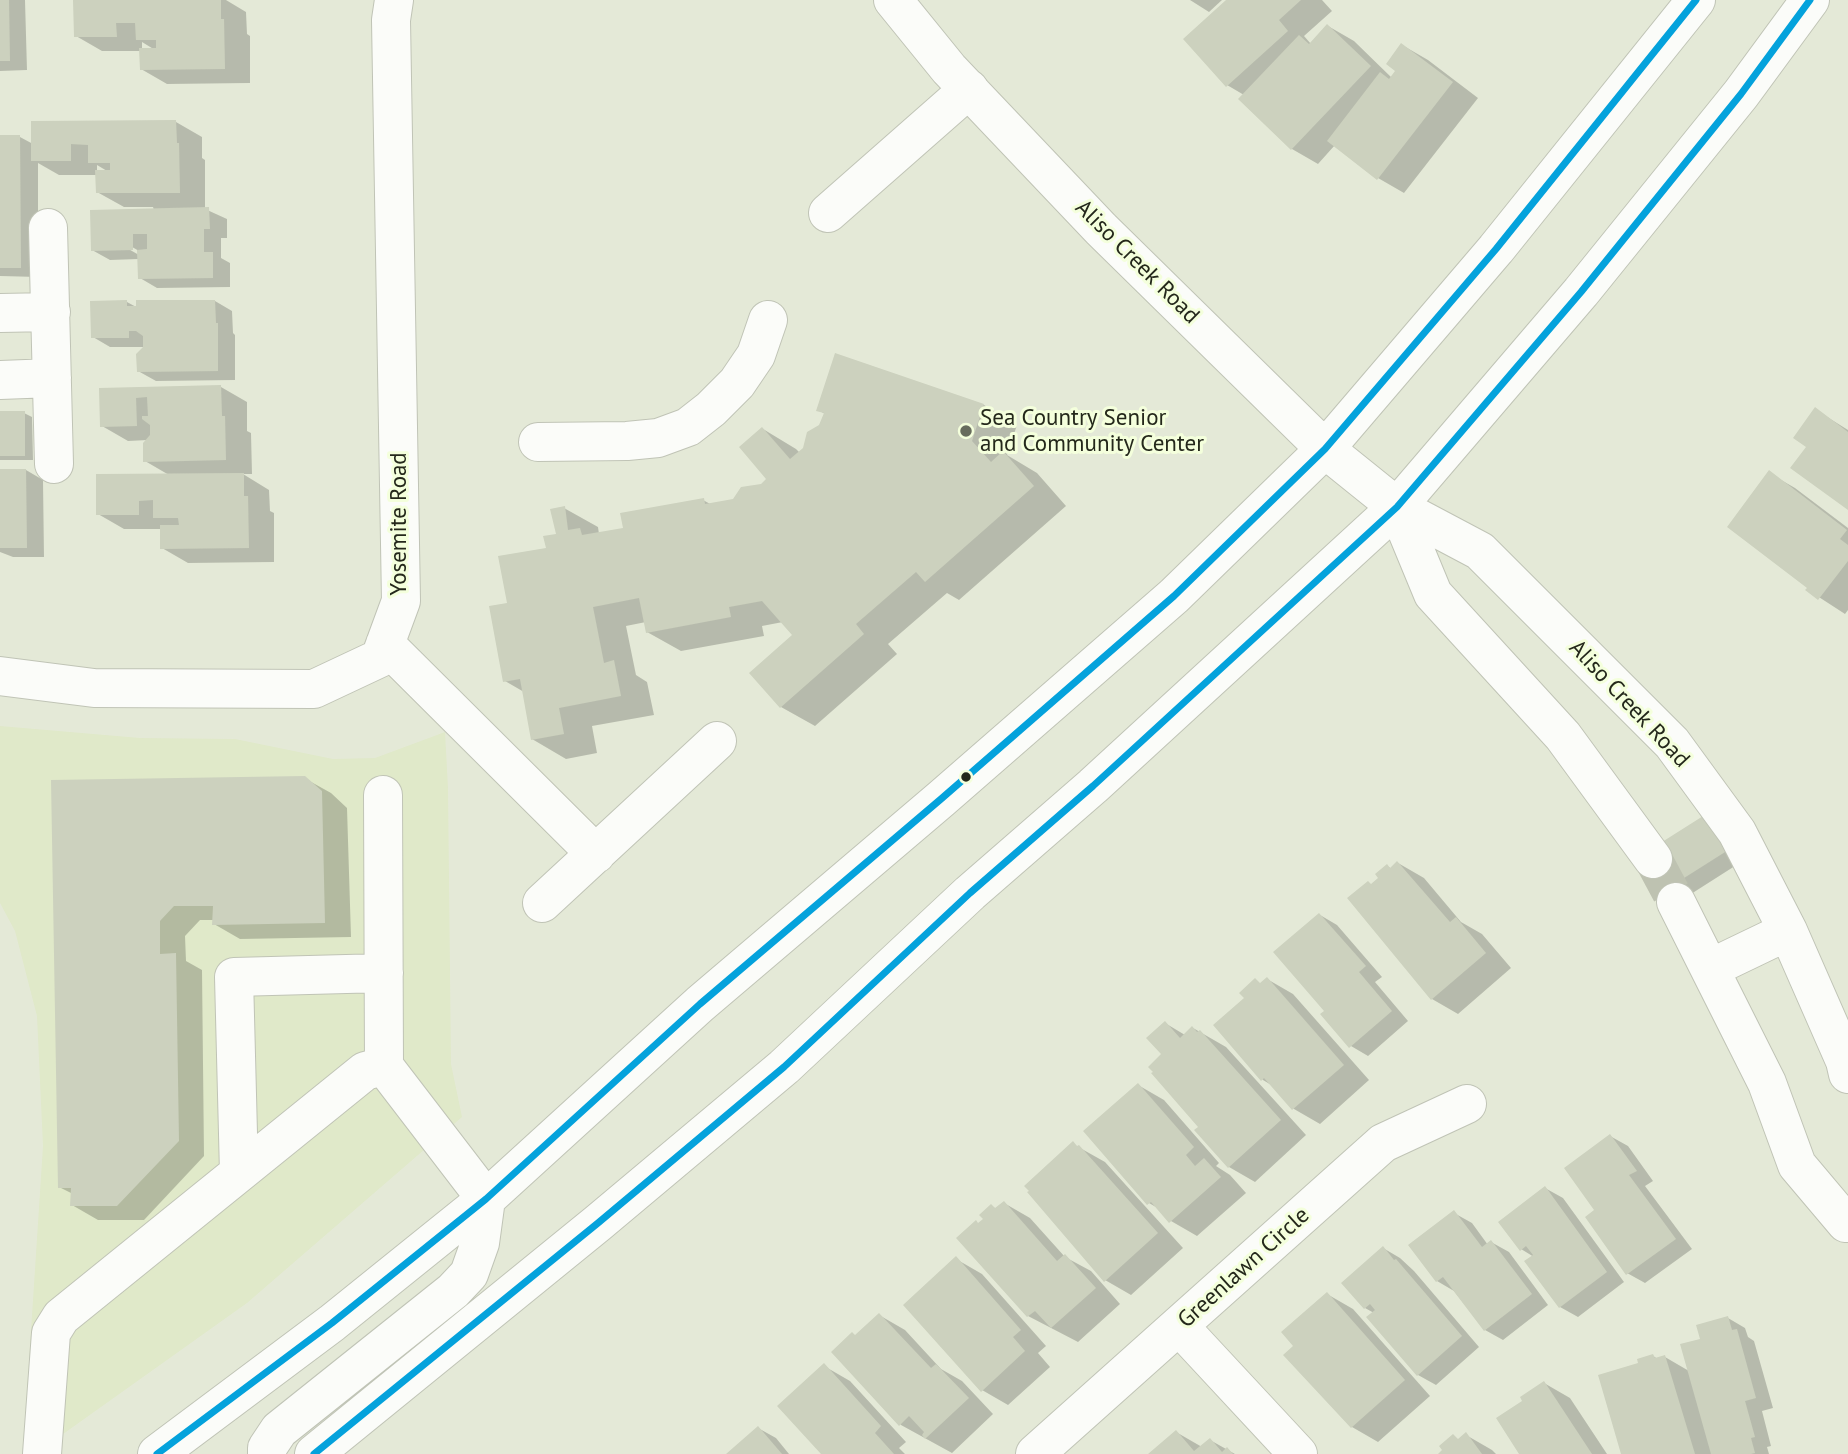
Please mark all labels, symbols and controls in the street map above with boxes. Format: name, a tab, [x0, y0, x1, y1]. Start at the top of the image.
street label: Aliso Creek Road	[1069, 194, 1205, 330]
place label: Sea Country Senior and Community Center	[980, 404, 1204, 458]
marker: Sea Country Senior and Community Center	[958, 423, 974, 439]
street label: Yosemite Road	[385, 452, 413, 596]
street label: Aliso Creek Road	[1563, 635, 1695, 773]
unlabelled marker	[959, 770, 973, 784]
street label: Greenlawn Circle	[1173, 1202, 1315, 1334]

